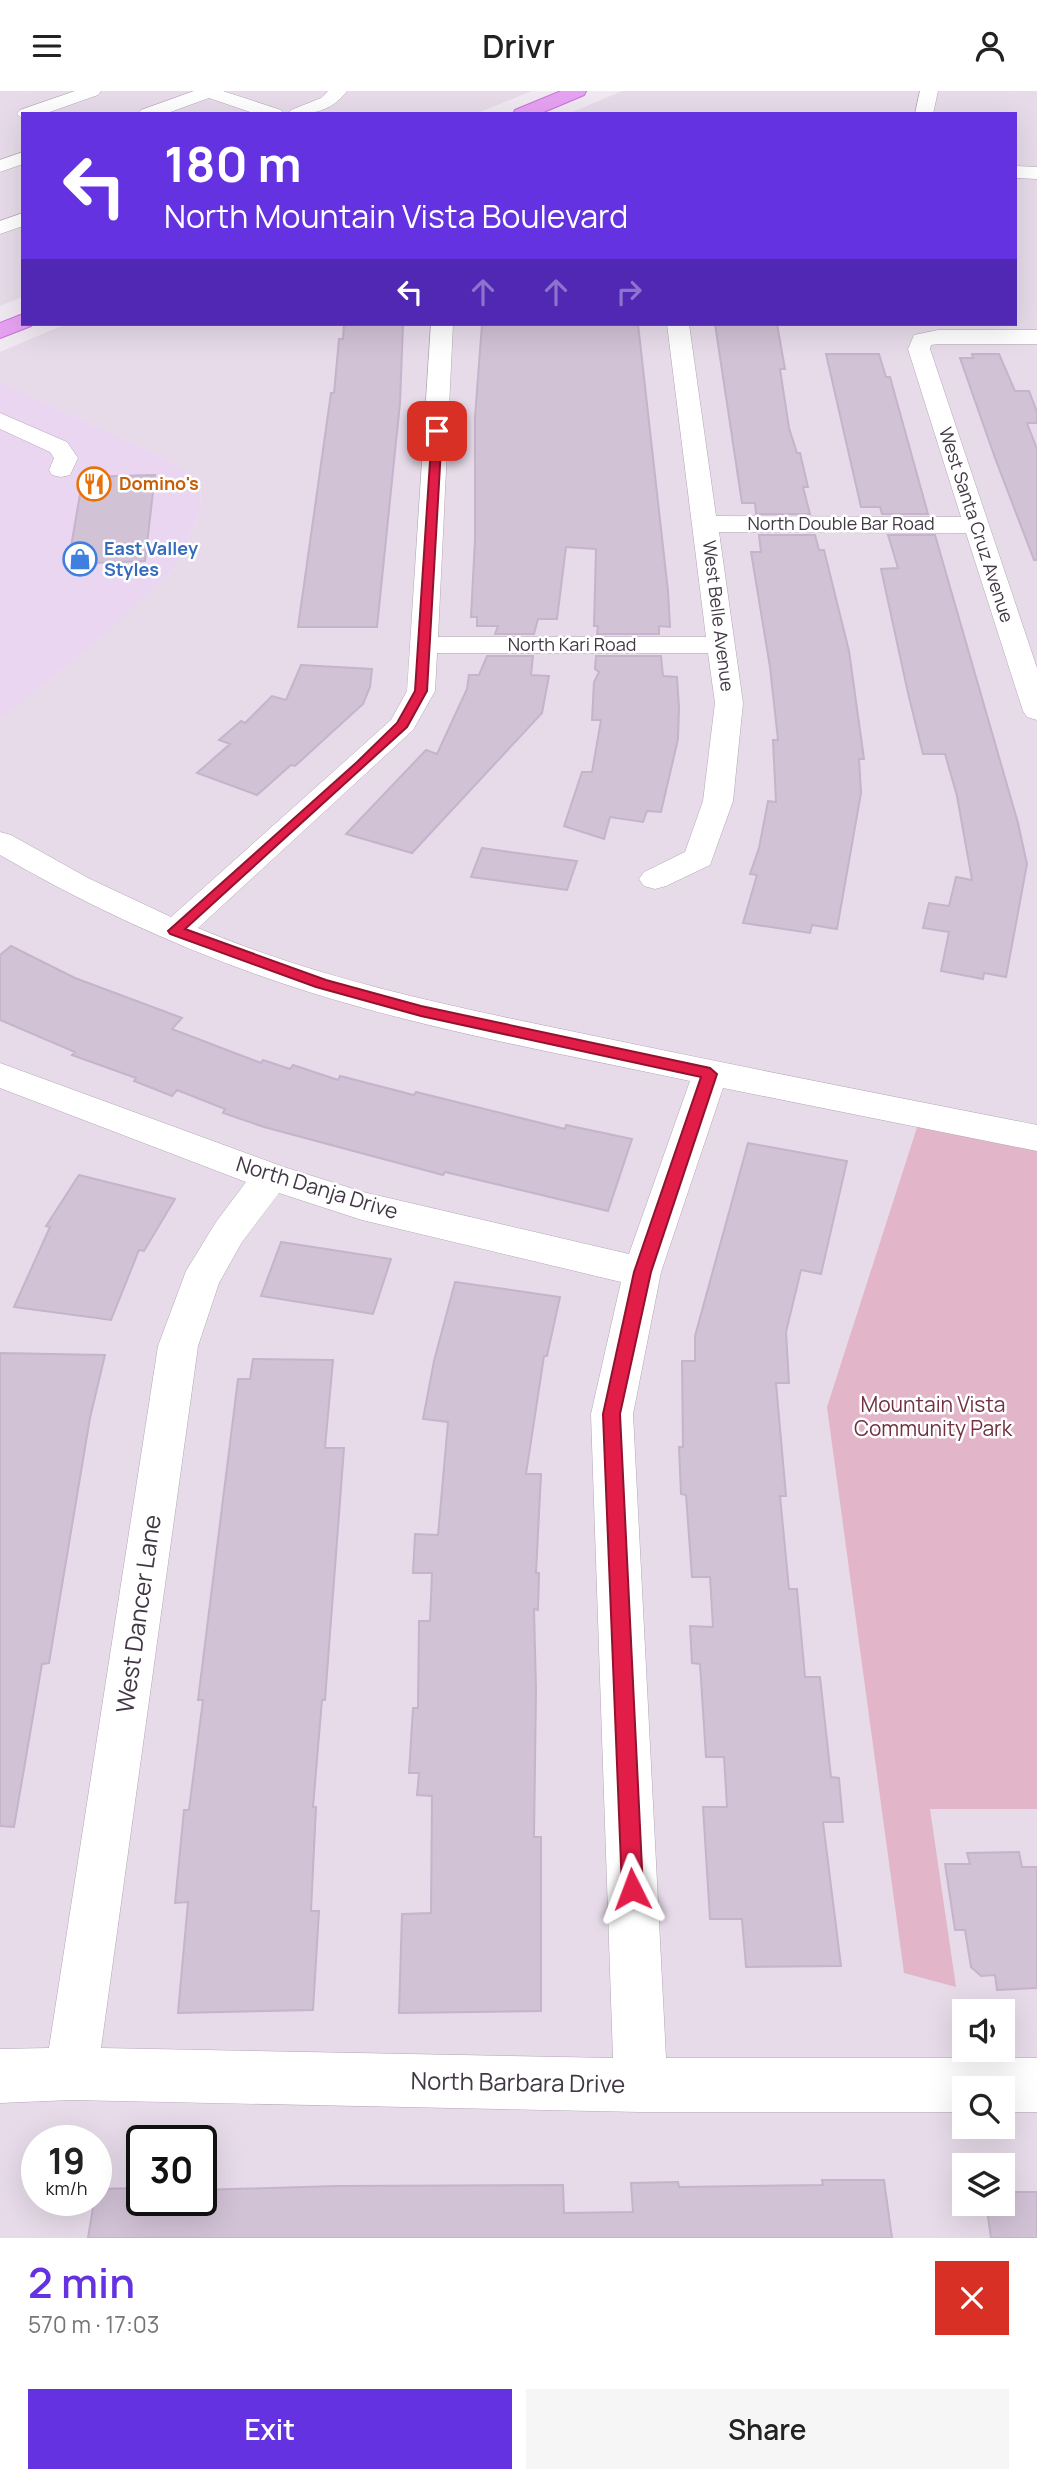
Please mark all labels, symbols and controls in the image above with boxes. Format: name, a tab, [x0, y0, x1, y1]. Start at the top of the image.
text: Drivr	[482, 24, 555, 68]
icon: menu	[28, 27, 66, 65]
icon: person	[971, 27, 1009, 65]
text: 180 m	[164, 130, 302, 197]
icon: left	[49, 140, 140, 231]
text: North Mountain Vista Boulevard	[164, 194, 628, 238]
icon: left	[391, 273, 429, 311]
icon: ahead	[464, 273, 502, 311]
icon: ahead	[537, 273, 575, 311]
icon: right	[610, 273, 648, 311]
pin	[407, 401, 467, 461]
icon: arrive	[418, 412, 456, 450]
street label: West Santa Cruz Avenue	[934, 424, 1020, 625]
restaurant icon: Domino's	[75, 465, 113, 503]
place label: Domino's	[119, 471, 199, 495]
street label: North Double Bar Road	[747, 511, 935, 535]
place label: East Valley Styles	[104, 536, 198, 581]
street label: West Belle Avenue	[698, 539, 740, 693]
shop icon: East Valley Styles	[61, 540, 99, 578]
street label: North Kari Road	[508, 632, 636, 656]
street label: North Danja Drive	[233, 1149, 402, 1225]
park label: Mountain Vista Community Park	[854, 1390, 1013, 1442]
street label: West Dancer Lane	[107, 1513, 168, 1715]
position arrow	[595, 1852, 669, 1926]
map controls	[952, 1999, 1015, 2216]
button: sound	[952, 1999, 1015, 2062]
street label: North Barbara Drive	[410, 2063, 626, 2100]
button: search	[952, 2076, 1015, 2139]
speed limit sign: 30	[126, 2125, 217, 2216]
text: 19	[48, 2137, 85, 2185]
button: layers	[952, 2153, 1015, 2216]
text: km/h	[46, 2176, 87, 2200]
text: 2 min	[28, 2253, 135, 2311]
button: close	[935, 2261, 1009, 2335]
text: 570 m · 17:03	[28, 2308, 160, 2340]
button: Exit	[28, 2389, 512, 2469]
button: Share	[526, 2389, 1009, 2469]

